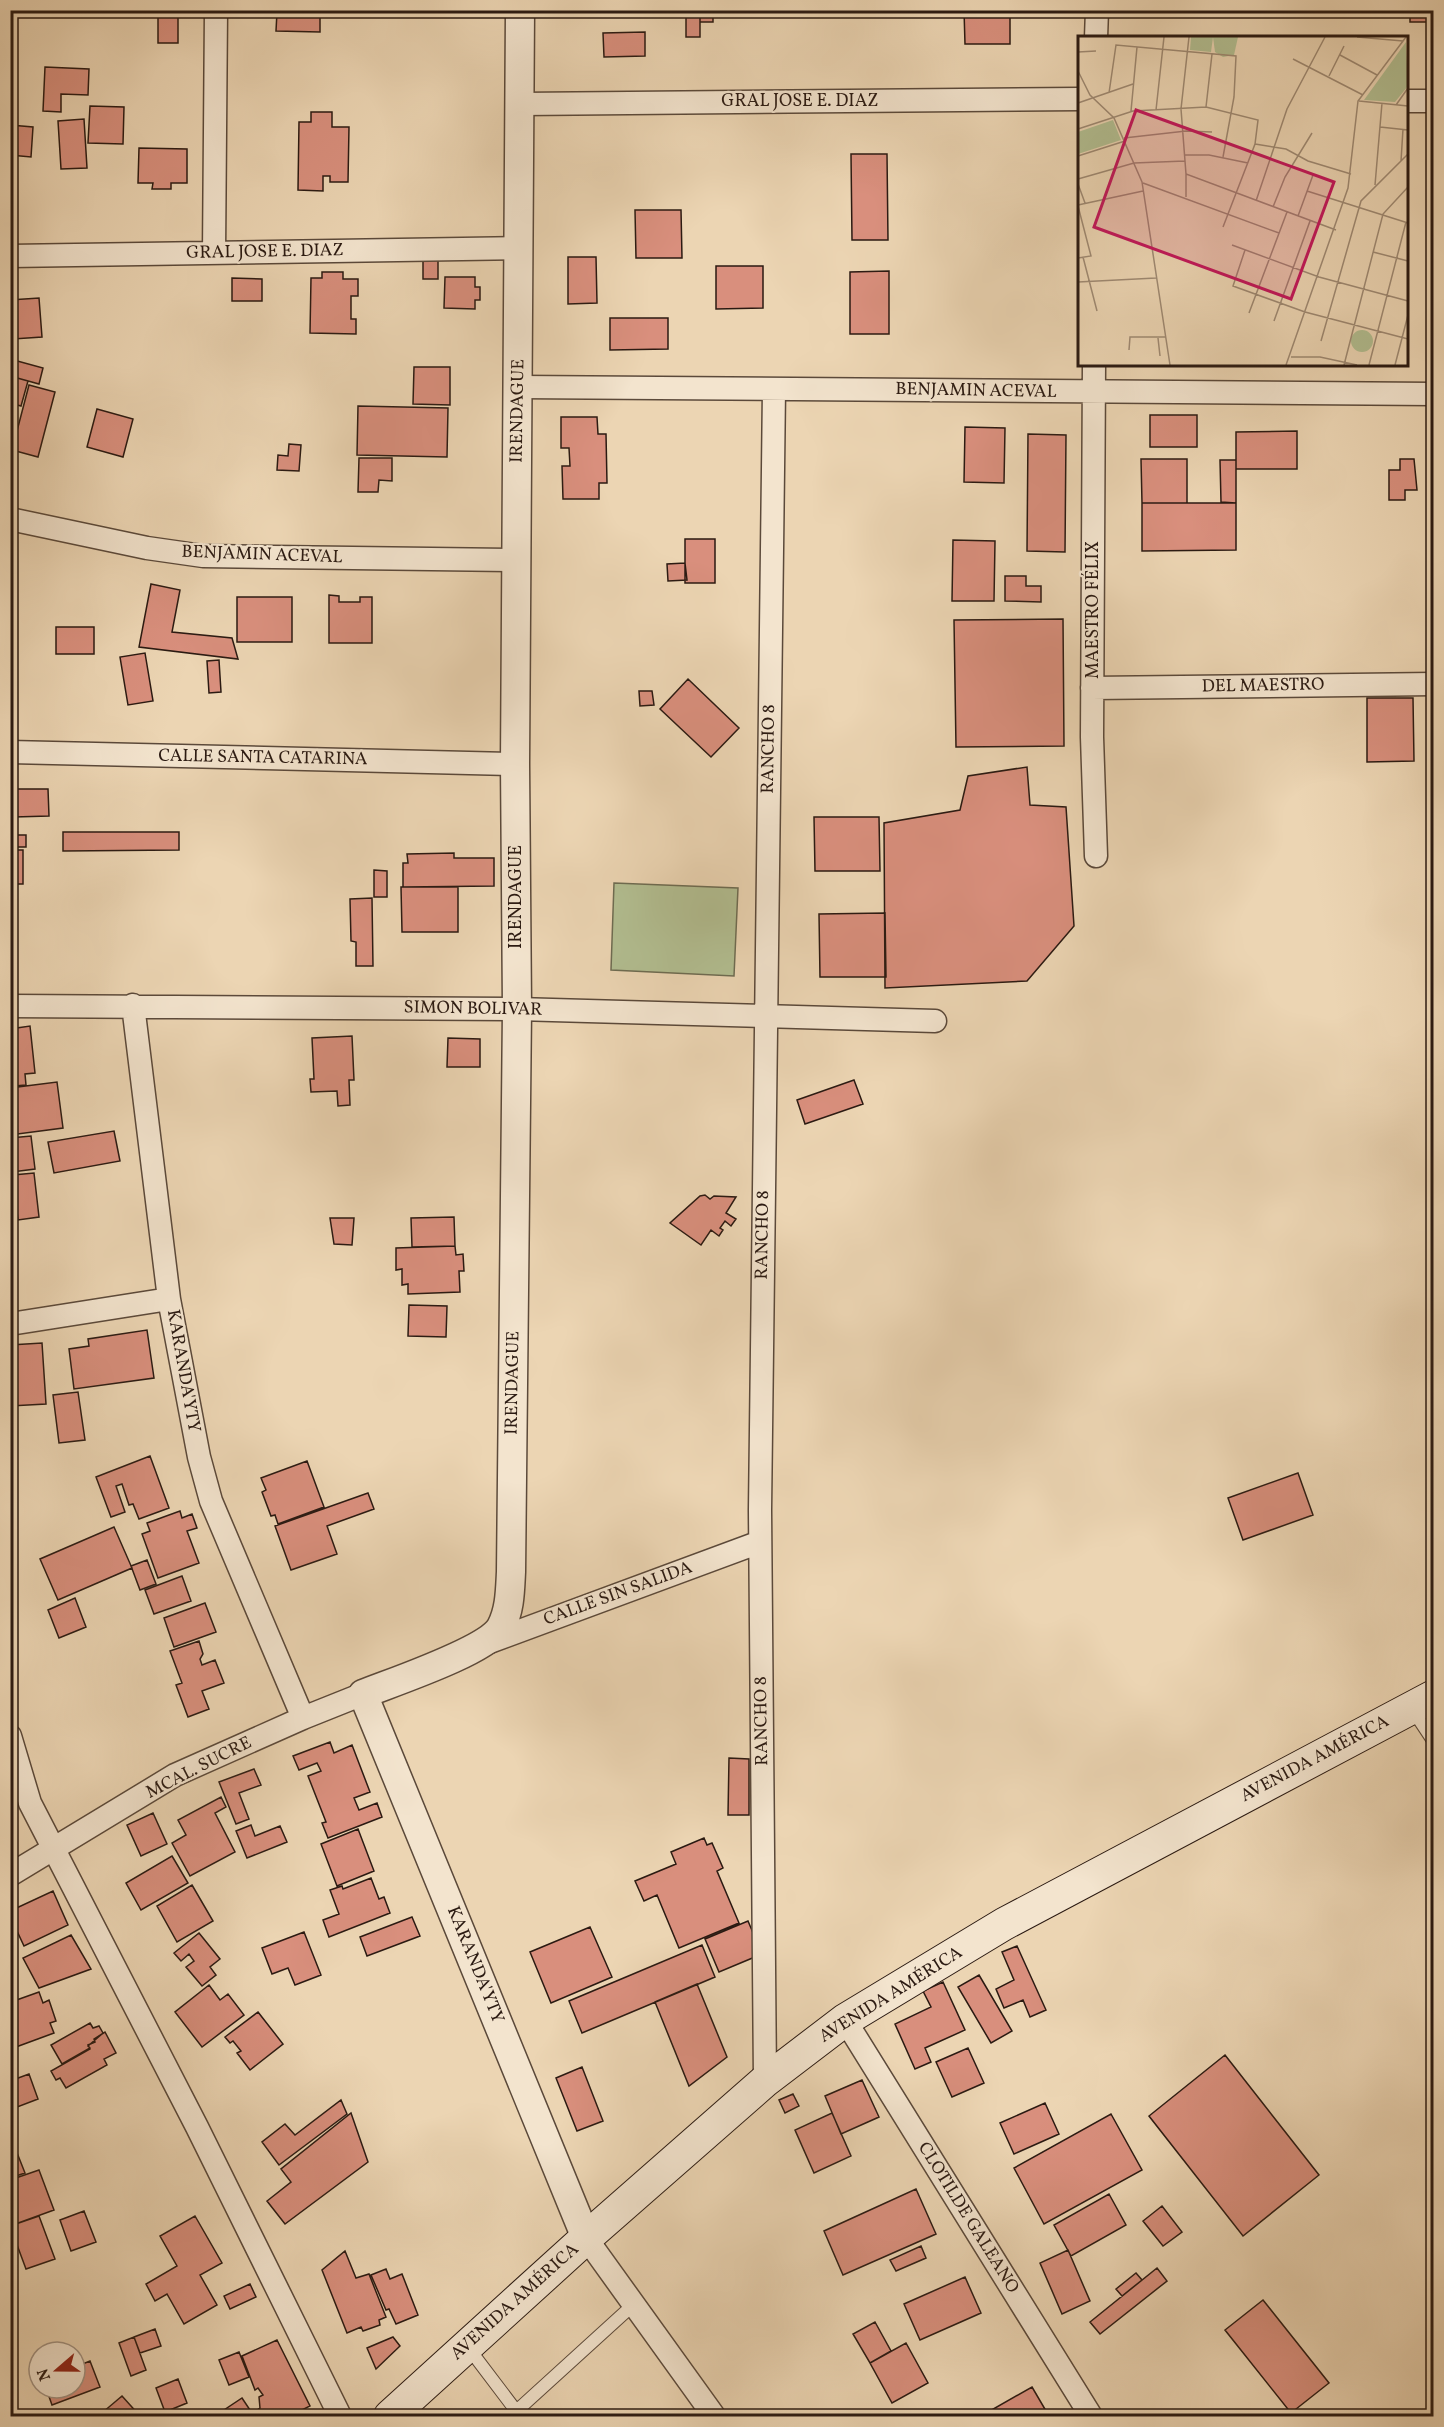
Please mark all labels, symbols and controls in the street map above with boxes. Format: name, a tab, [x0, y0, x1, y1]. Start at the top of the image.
inset map	[1078, 36, 1408, 366]
street label: GRAL JOSE E. DIAZ	[721, 89, 879, 114]
street label: GRAL JOSE E. DIAZ	[186, 238, 344, 266]
street label: IRENDAGUE	[505, 359, 531, 463]
street label: BENJAMIN ACEVAL	[895, 377, 1057, 405]
street label: BENJAMIN ACEVAL	[181, 540, 343, 570]
street label: MAESTRO FÉLIX	[1081, 541, 1106, 679]
street label: DEL MAESTRO	[1201, 672, 1325, 700]
street label: RANCHO 8	[756, 704, 782, 794]
street label: CALLE SANTA CATARINA	[158, 744, 368, 772]
street label: IRENDAGUE	[504, 845, 529, 949]
street label: SIMON BOLIVAR	[403, 995, 543, 1023]
street label: RANCHO 8	[750, 1190, 776, 1280]
street label: KARANDA'YTY	[160, 1308, 206, 1434]
street label: IRENDAGUE	[500, 1331, 526, 1435]
street label: CALLE SIN SALIDA	[540, 1555, 696, 1632]
street label: RANCHO 8	[749, 1676, 775, 1766]
street label: AVENIDA AMÉRICA	[1236, 1709, 1394, 1809]
street label: MCAL. SUCRE	[142, 1731, 256, 1805]
street label: KARANDA'YTY	[440, 1903, 510, 2027]
street label: AVENIDA AMÉRICA	[814, 1941, 968, 2049]
street label: CLOTILDE GALEANO	[911, 2138, 1025, 2298]
street label: AVENIDA AMÉRICA	[445, 2237, 585, 2366]
north arrow	[27, 2340, 87, 2400]
text: N	[32, 2365, 57, 2384]

